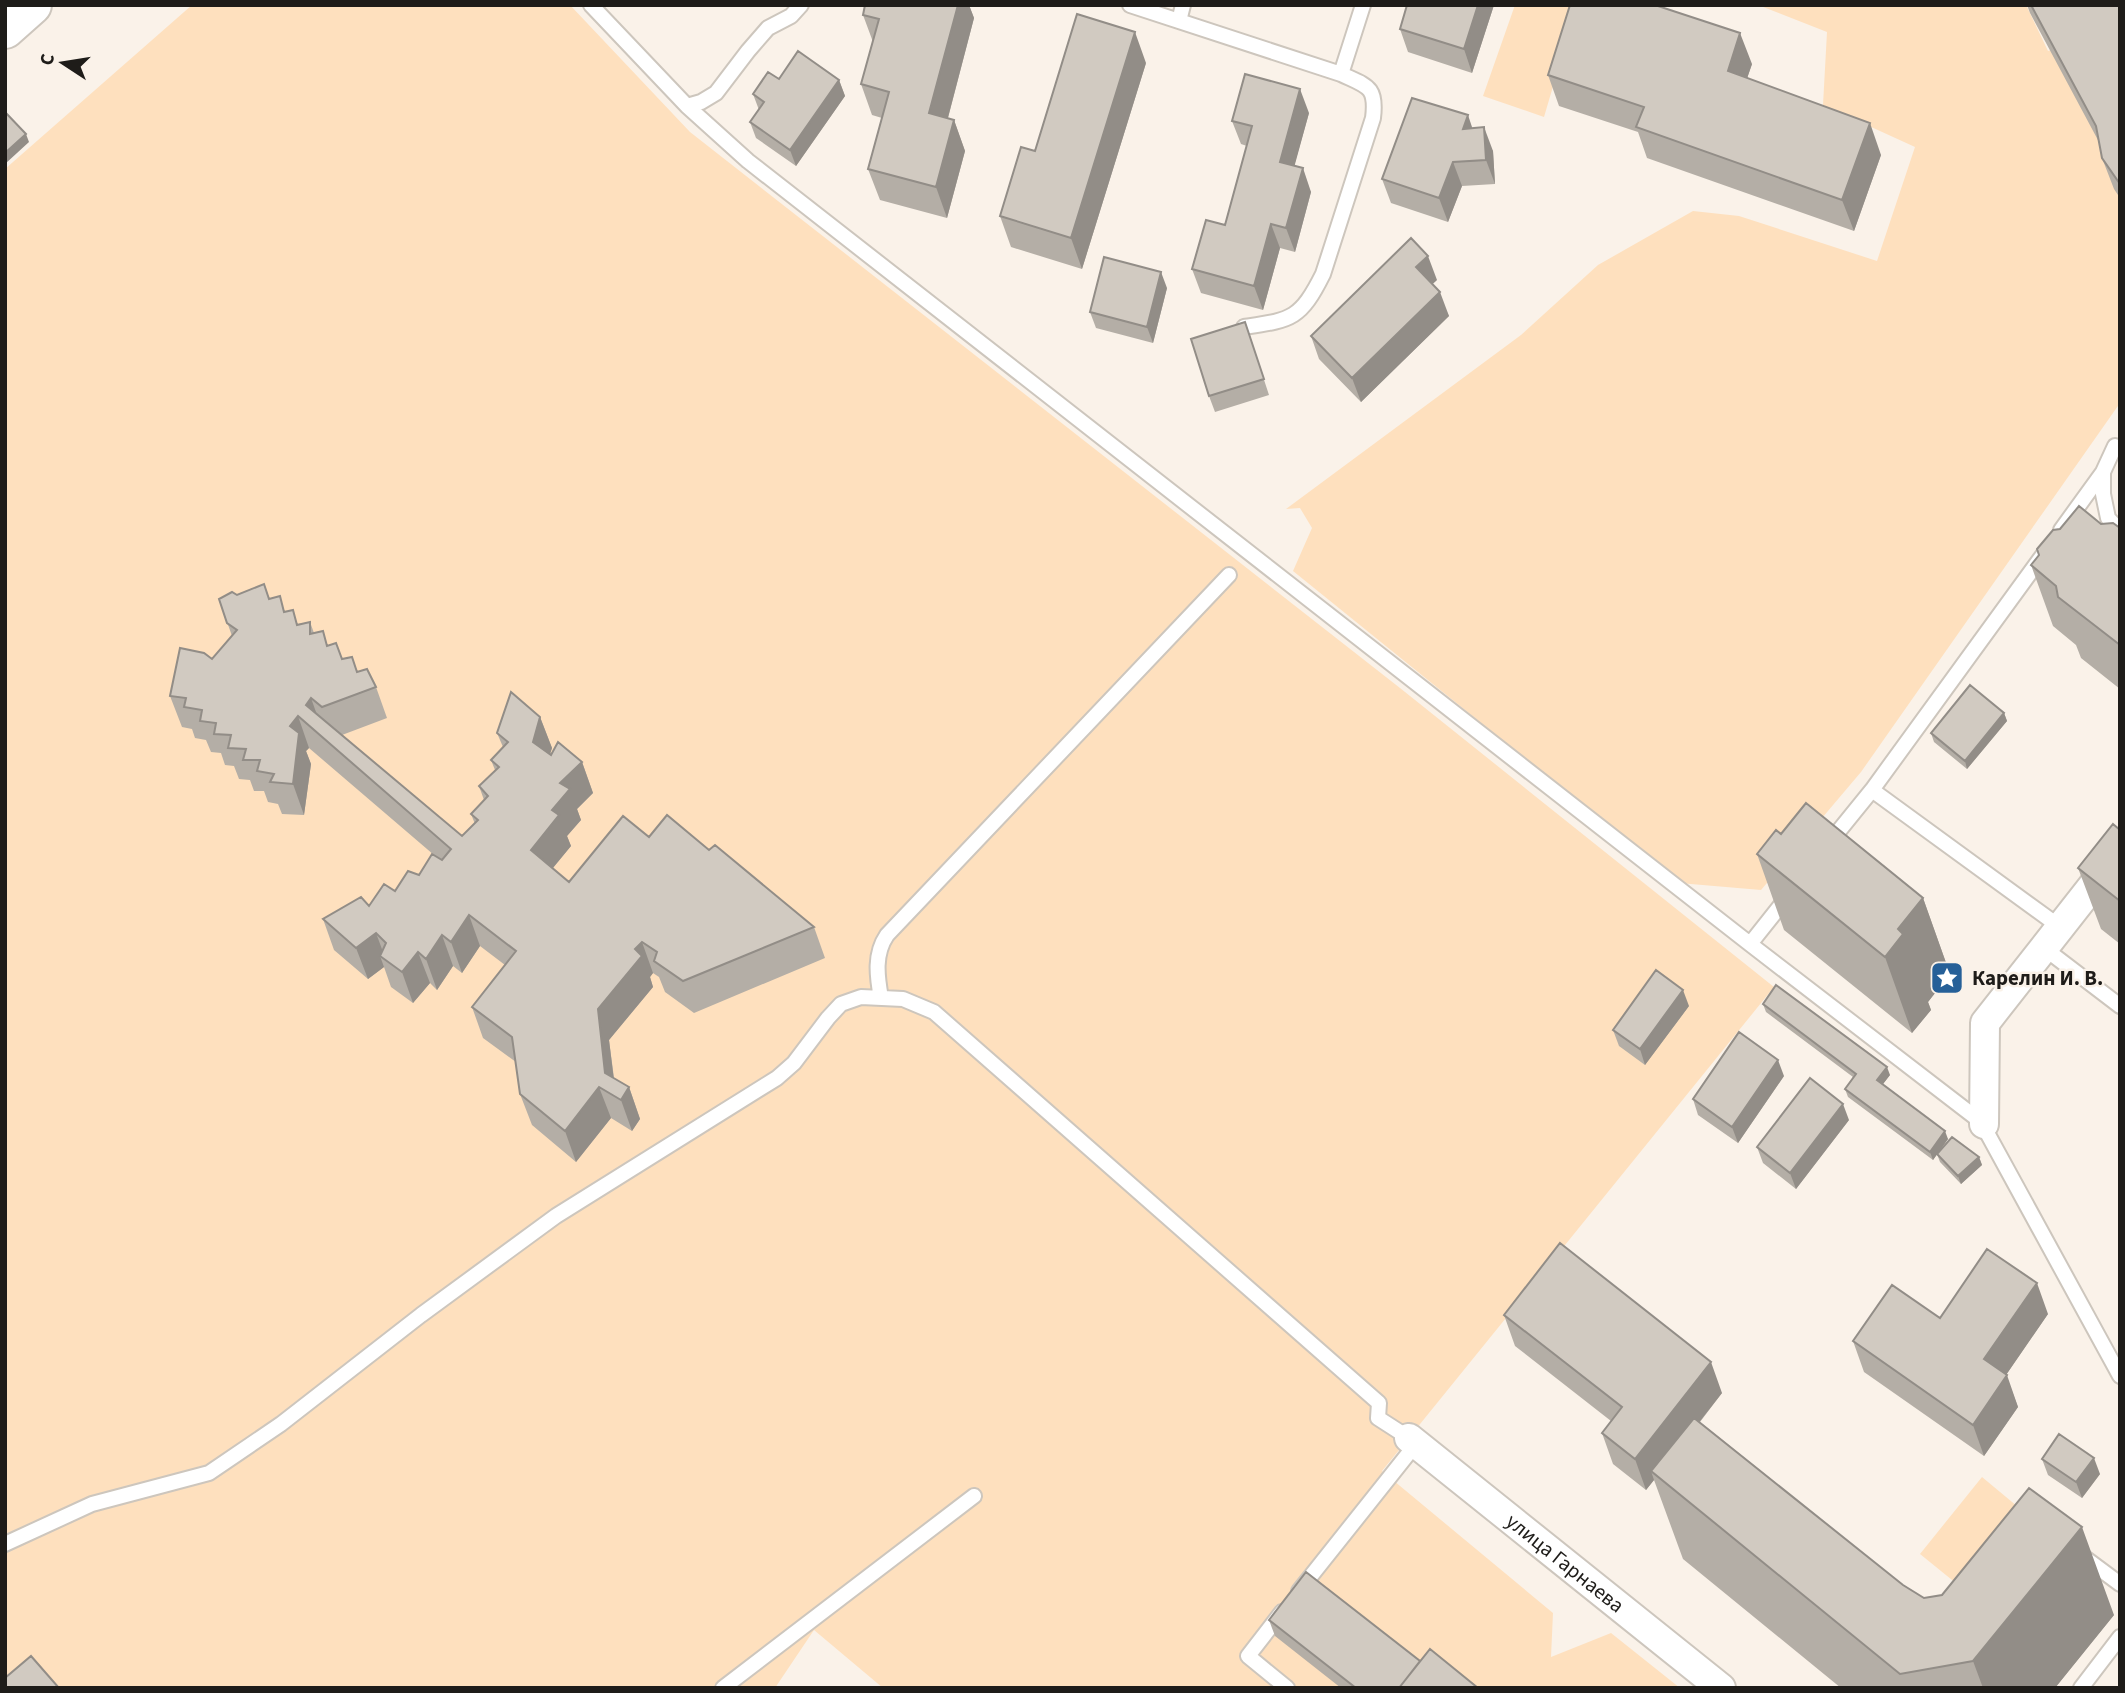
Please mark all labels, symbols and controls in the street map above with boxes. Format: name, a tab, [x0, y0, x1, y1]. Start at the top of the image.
north arrow	[28, 28, 98, 98]
text: С	[33, 52, 62, 68]
place icon: Карелин И. В.	[1928, 959, 1966, 997]
place label: Карелин И. В.	[1972, 963, 2103, 993]
street label: улица Гарнаева	[1499, 1506, 1631, 1620]

